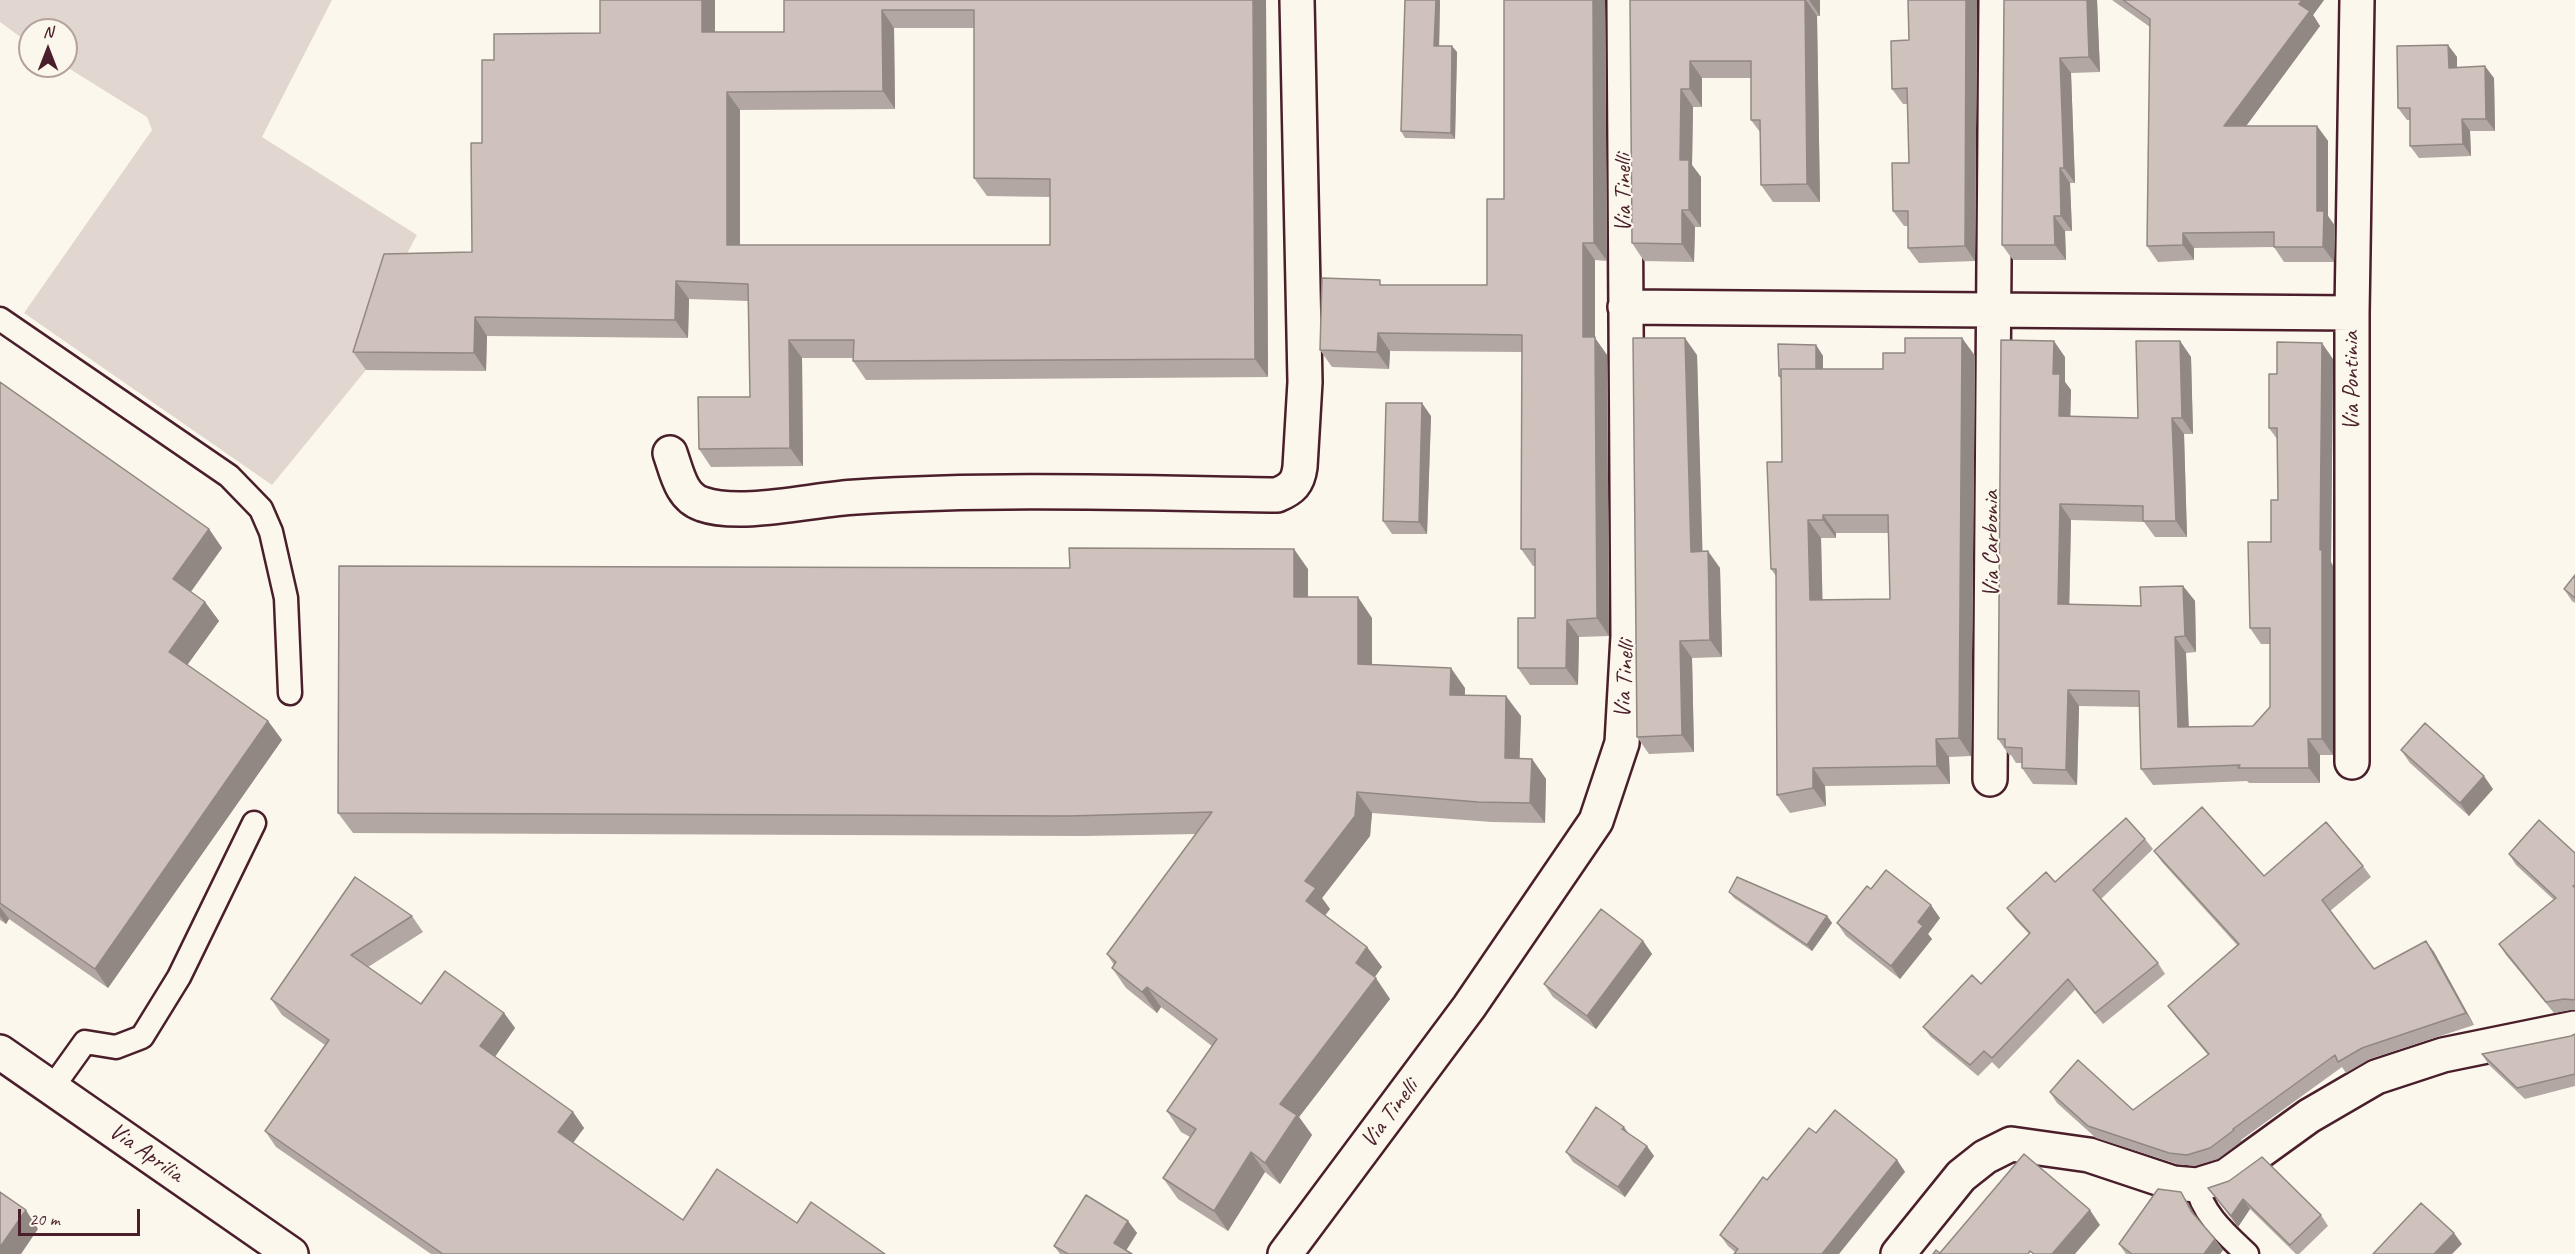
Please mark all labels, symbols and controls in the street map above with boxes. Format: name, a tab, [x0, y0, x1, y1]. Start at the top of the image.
north arrow	[18, 18, 78, 78]
text: N	[43, 22, 53, 42]
street label: Via Tinelli	[1610, 154, 1638, 232]
street label: Via Pontinia	[2338, 331, 2366, 431]
street label: Via Carbonia	[1978, 491, 2006, 597]
street label: Via Tinelli	[1609, 639, 1641, 719]
street label: Via Tinelli	[1355, 1074, 1425, 1154]
street label: Via Aprilia	[103, 1117, 189, 1189]
scale bar	[21, 1197, 142, 1235]
text: 20 m	[29, 1208, 60, 1230]

